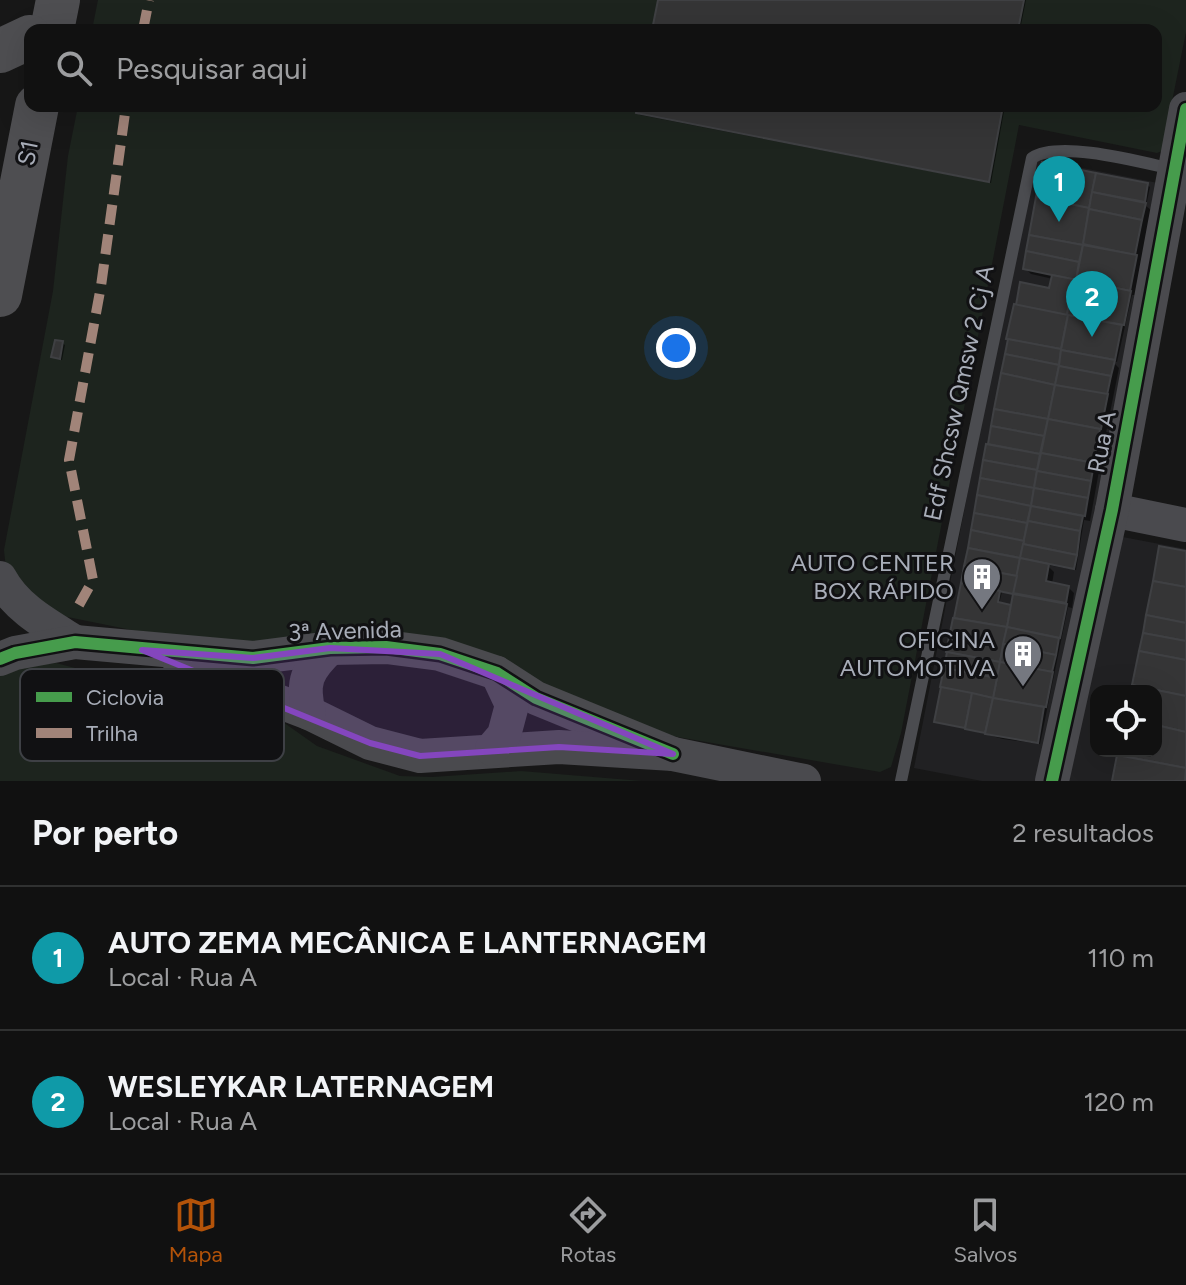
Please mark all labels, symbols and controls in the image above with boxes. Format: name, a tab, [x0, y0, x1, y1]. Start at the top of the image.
search box	[24, 24, 1162, 112]
icon: search	[52, 46, 96, 90]
text: Pesquisar aqui	[116, 50, 308, 87]
street label: S1	[11, 138, 44, 168]
pin: 1	[1033, 156, 1085, 222]
street label: Edf Shcsw Qmsw 2 Cj A	[917, 262, 1000, 523]
pin: 2	[1066, 271, 1118, 337]
your location	[656, 328, 696, 368]
street label: Rua A	[1081, 408, 1122, 476]
place label: AUTO CENTER BOX RÁPIDO	[791, 548, 954, 605]
building icon: AUTO CENTER BOX RÁPIDO	[961, 556, 1003, 611]
street label: 3ª Avenida	[288, 614, 402, 647]
place label: OFICINA AUTOMOTIVA	[840, 625, 996, 682]
building icon: OFICINA AUTOMOTIVA	[1002, 633, 1044, 688]
legend	[20, 669, 284, 761]
text: Ciclovia	[86, 684, 164, 711]
map controls	[1090, 685, 1162, 757]
button: locate	[1090, 685, 1162, 757]
text: Trilha	[86, 720, 138, 747]
text: Por perto	[32, 813, 178, 854]
text: 2 resultados	[1012, 817, 1154, 849]
text: AUTO ZEMA MECÂNICA E LANTERNAGEM	[108, 924, 707, 961]
text: 1	[53, 942, 63, 974]
text: 110 m	[1087, 942, 1154, 974]
text: Local · Rua A	[108, 961, 257, 993]
text: WESLEYKAR LATERNAGEM	[108, 1068, 494, 1105]
text: 2	[50, 1086, 66, 1118]
text: 120 m	[1084, 1086, 1154, 1118]
text: Local · Rua A	[108, 1105, 257, 1137]
tab: Mapa	[169, 1193, 223, 1268]
tab: Rotas	[560, 1193, 616, 1268]
tab: Salvos	[954, 1193, 1017, 1268]

